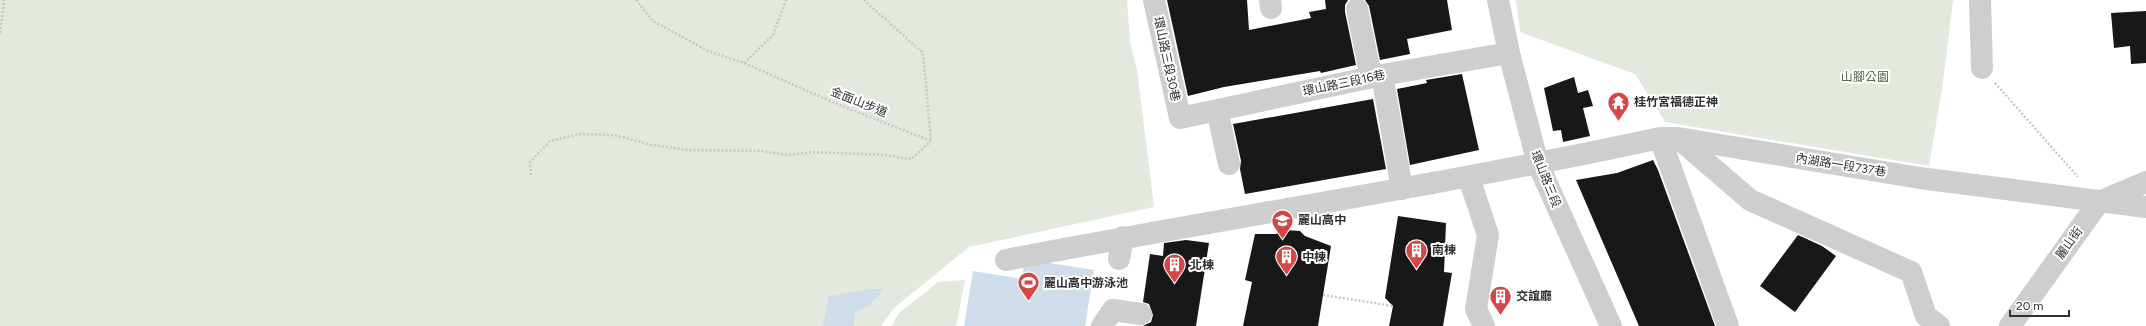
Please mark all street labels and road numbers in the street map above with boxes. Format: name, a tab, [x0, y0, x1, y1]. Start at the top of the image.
street label: 環山路三段30巷	[1151, 15, 1183, 103]
street label: 環山路三段16巷	[1302, 67, 1386, 99]
street label: 金面山步道	[829, 84, 889, 120]
street label: 環山路三段	[1528, 149, 1564, 209]
street label: 內湖路一段737巷	[1795, 151, 1887, 179]
street label: 麗山街	[2053, 224, 2085, 262]

